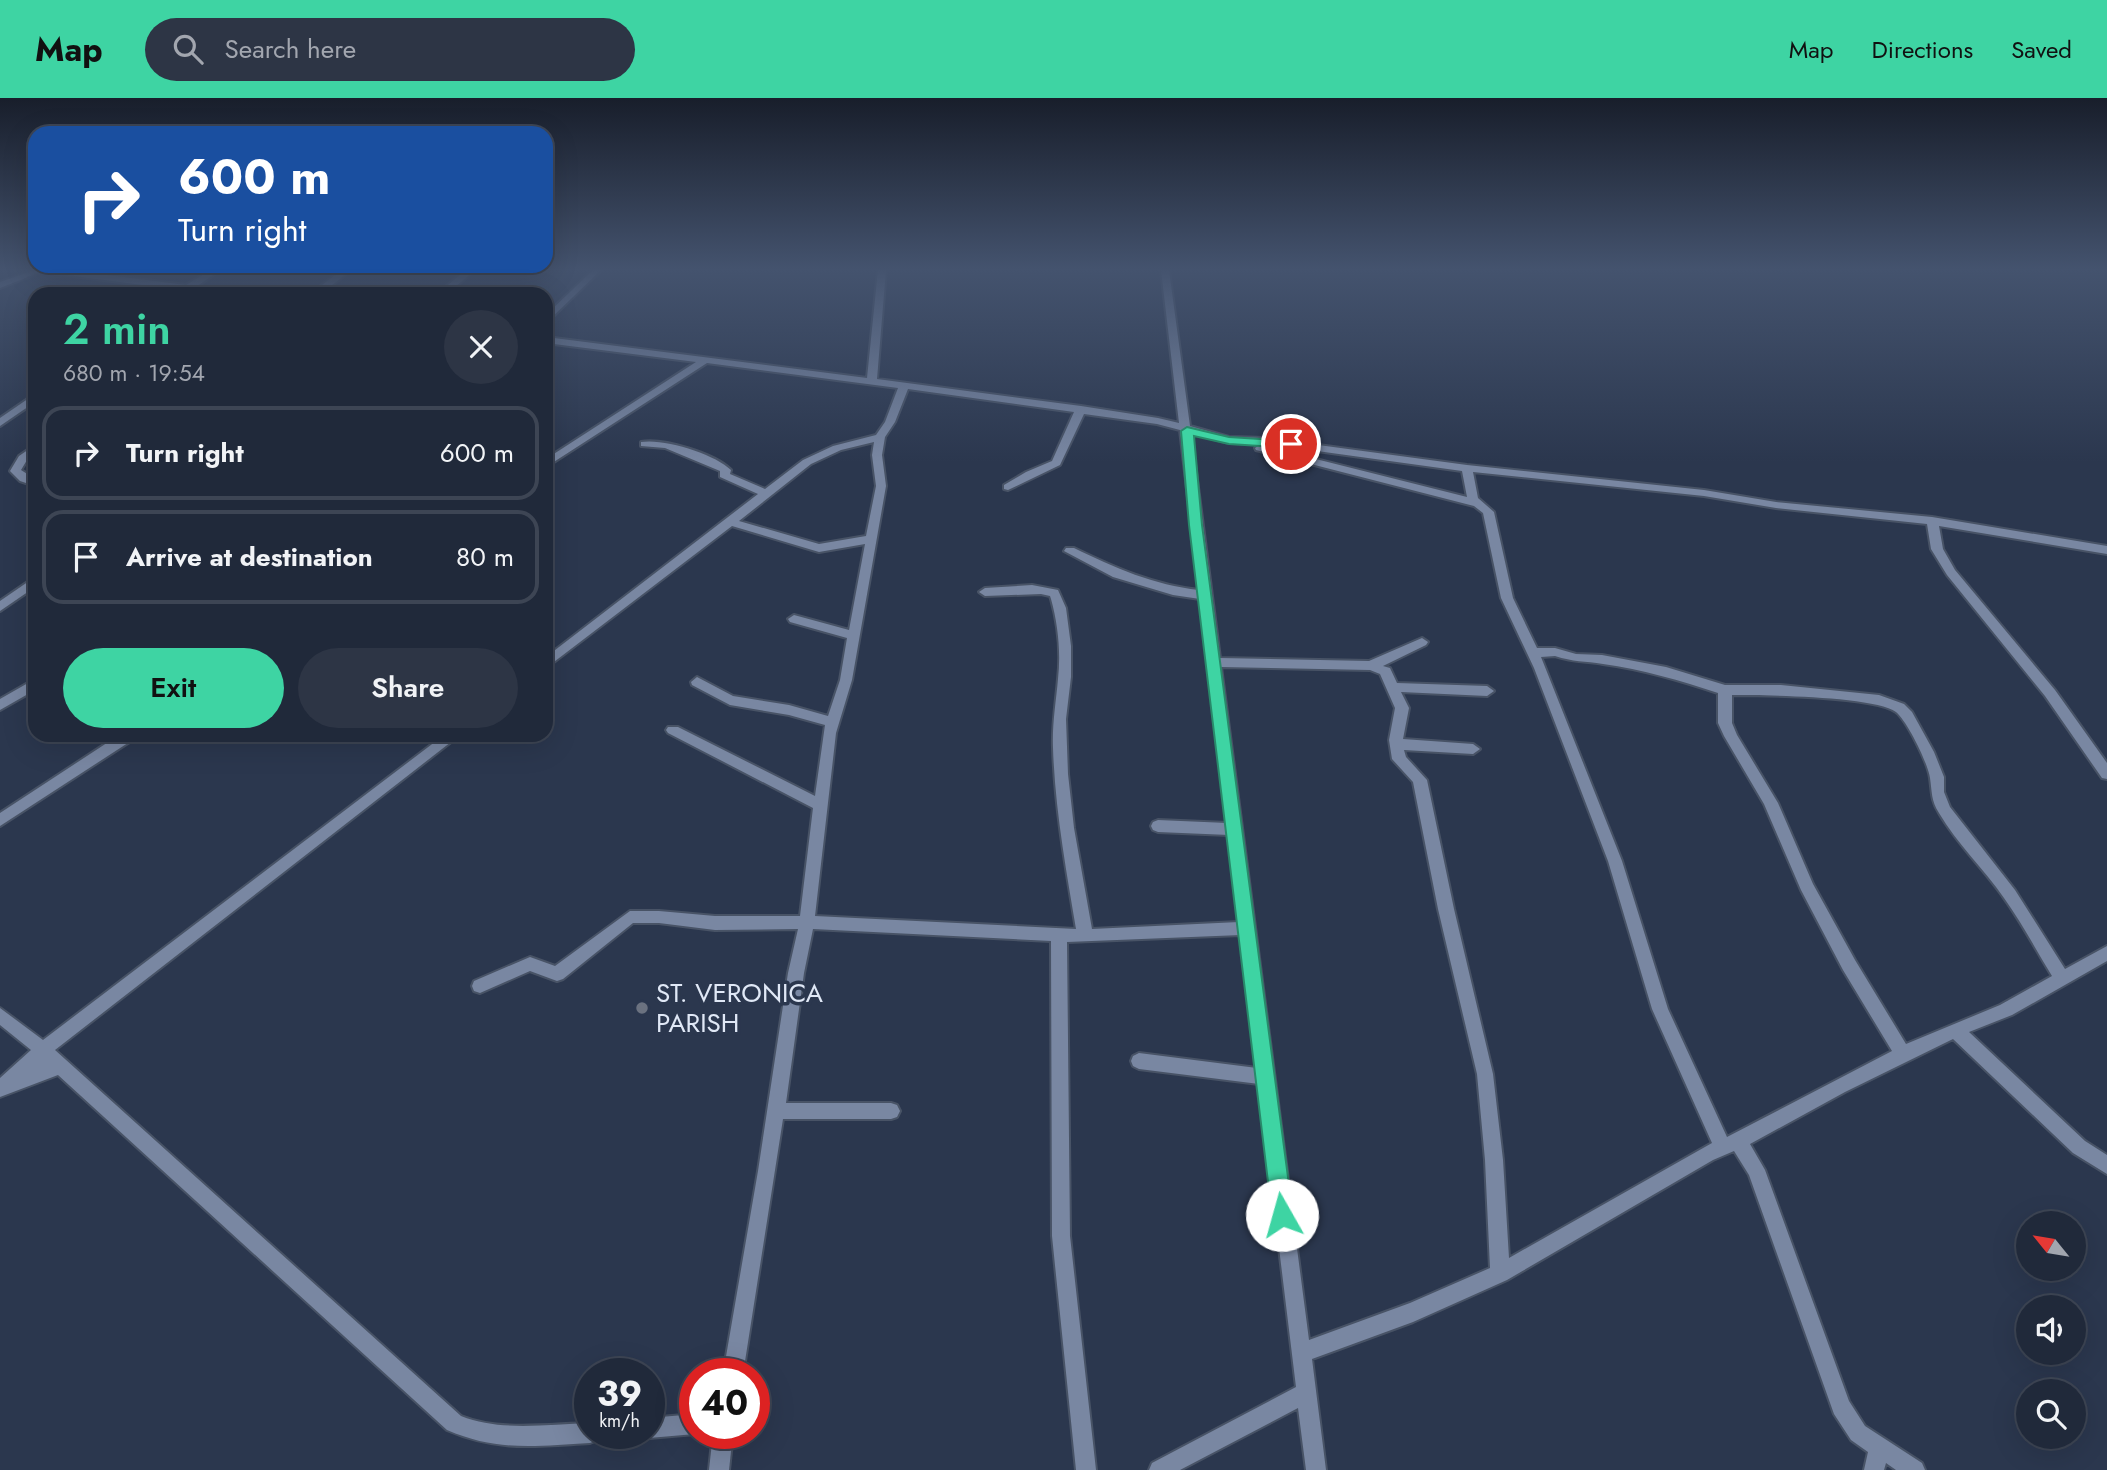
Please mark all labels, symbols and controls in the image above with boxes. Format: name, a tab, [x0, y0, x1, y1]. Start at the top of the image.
search box	[145, 18, 635, 81]
text: Map	[35, 26, 103, 73]
icon: search	[169, 30, 207, 68]
text: Search here	[225, 30, 356, 68]
text: Map	[1789, 32, 1834, 67]
text: Directions	[1872, 32, 1973, 67]
text: Saved	[2011, 32, 2072, 67]
text: 600 m	[178, 142, 331, 212]
icon: right	[63, 154, 154, 245]
text: Turn right	[178, 207, 307, 253]
text: 2 min	[63, 299, 171, 360]
button: close	[444, 310, 518, 384]
text: 680 m · 19:54	[63, 356, 205, 390]
pin	[1261, 414, 1321, 474]
icon: arrive	[1272, 425, 1310, 463]
icon: right	[67, 434, 105, 472]
text: Turn right	[126, 434, 244, 472]
text: 600 m	[440, 434, 514, 472]
icon: arrive	[67, 538, 105, 576]
text: Arrive at destination	[126, 538, 373, 576]
text: 80 m	[456, 538, 514, 576]
button: Exit	[63, 648, 284, 728]
button: Share	[298, 648, 518, 728]
place label: ST. VERONICA PARISH	[656, 974, 824, 1042]
marker: ST. VERONICA PARISH	[634, 1000, 650, 1016]
position arrow	[1245, 1178, 1319, 1252]
north arrow	[2016, 1211, 2086, 1281]
map controls	[2016, 1211, 2086, 1449]
button: sound	[2016, 1295, 2086, 1365]
speed limit sign: 40	[679, 1358, 770, 1449]
text: 39	[597, 1369, 642, 1419]
button: search	[2016, 1379, 2086, 1449]
text: km/h	[599, 1408, 640, 1434]

